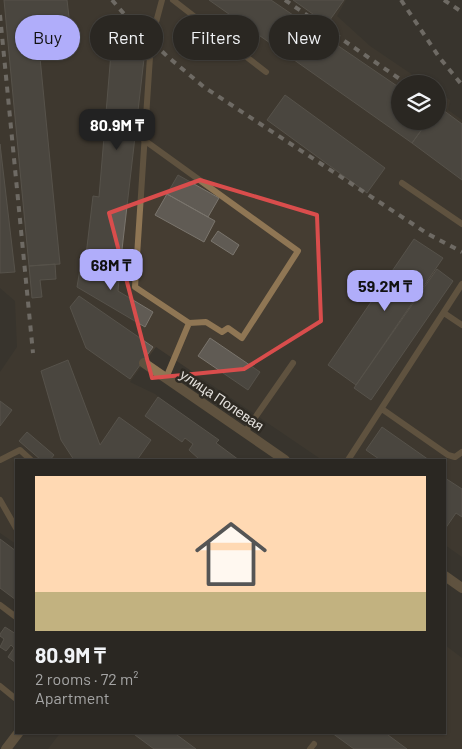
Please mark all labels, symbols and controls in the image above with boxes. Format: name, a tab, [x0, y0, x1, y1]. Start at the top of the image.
chip: Buy	[15, 15, 80, 60]
chip: Rent	[90, 15, 163, 60]
chip: Filters	[173, 15, 259, 60]
chip: New	[269, 15, 339, 60]
map controls	[391, 75, 446, 130]
button: layers	[391, 75, 446, 130]
pin: 80.9M ₸	[71, 108, 163, 151]
text: 80.9M ₸	[90, 115, 144, 134]
pin: 68M ₸	[76, 248, 146, 291]
text: 68M ₸	[91, 255, 131, 274]
pin: 59.2M ₸	[339, 270, 431, 312]
text: 59.2M ₸	[358, 276, 412, 295]
street label: улица Полевая	[177, 365, 267, 434]
icon: home	[186, 509, 276, 599]
text: 80.9M ₸	[35, 642, 106, 667]
text: 2 rooms · 72 m²	[35, 669, 138, 688]
text: Apartment	[35, 688, 110, 707]

